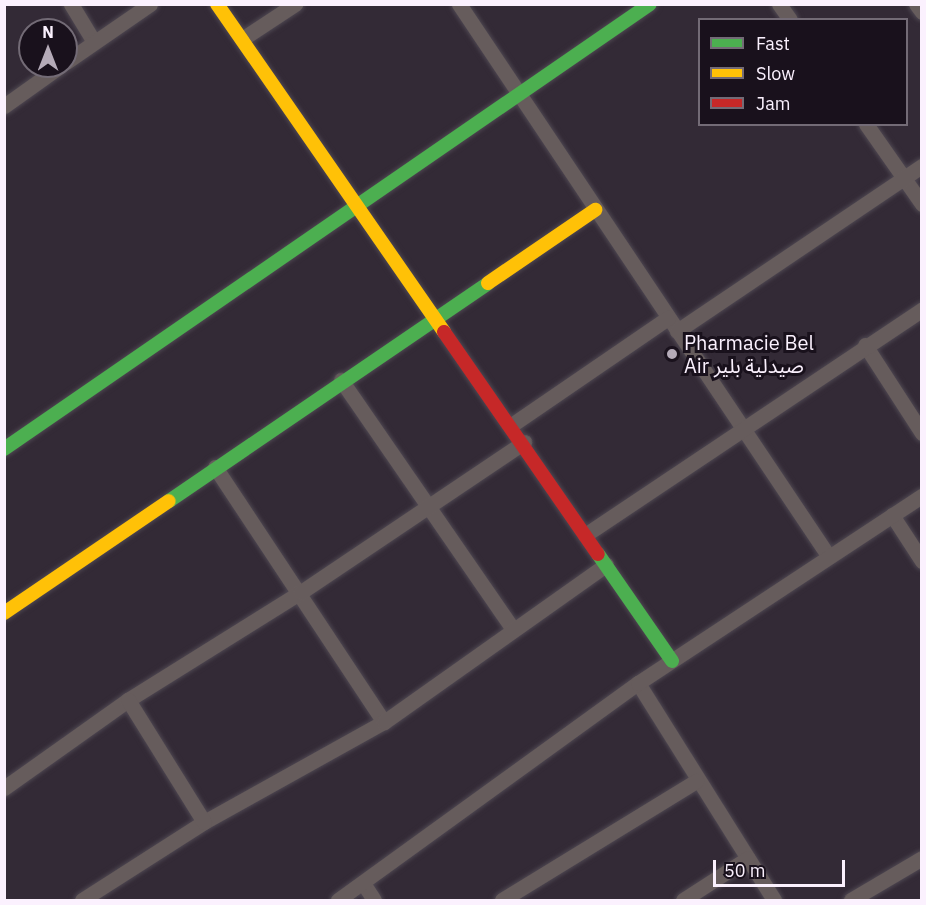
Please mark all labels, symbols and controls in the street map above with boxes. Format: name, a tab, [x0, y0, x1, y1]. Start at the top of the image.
north arrow	[18, 18, 78, 78]
legend	[698, 18, 908, 126]
text: N	[42, 22, 54, 42]
text: Fast	[756, 32, 790, 55]
text: Slow	[756, 62, 795, 85]
text: Jam	[756, 92, 791, 115]
place label: Pharmacie Bel Air صيدلية بلير	[684, 330, 814, 377]
marker: Pharmacie Bel Air صيدلية بلير	[665, 347, 679, 361]
scale bar	[716, 848, 848, 886]
text: 50 m	[724, 859, 766, 882]

